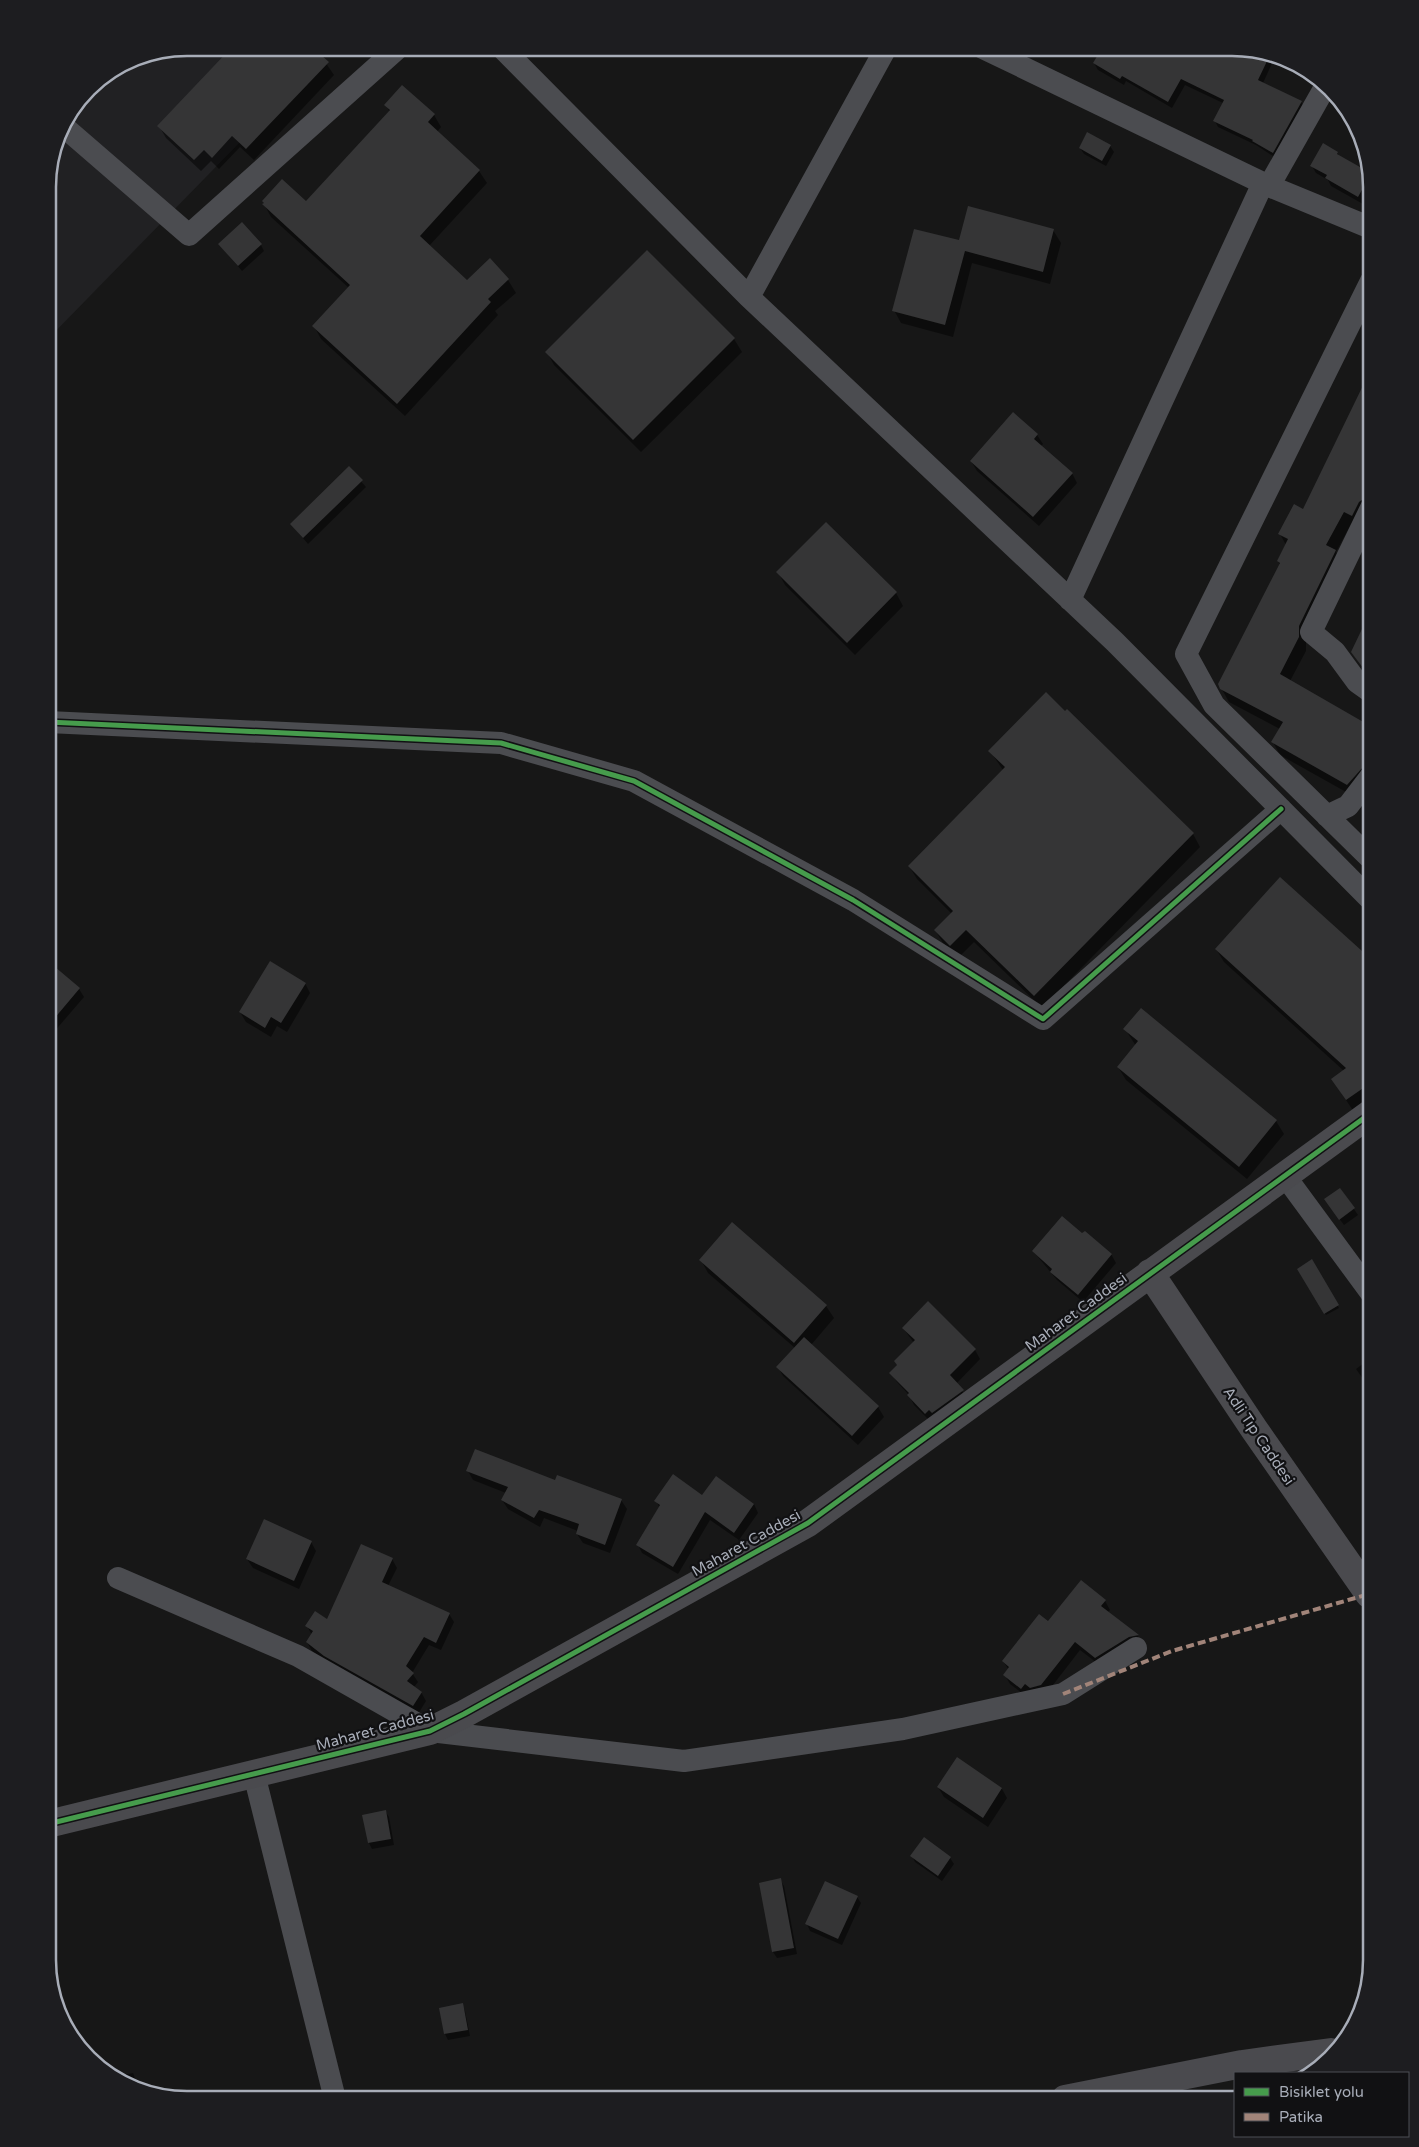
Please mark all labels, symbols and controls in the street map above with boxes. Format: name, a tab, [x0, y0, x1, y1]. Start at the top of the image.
street label: Maharet Caddesi	[1022, 1269, 1130, 1355]
street label: Adli Tıp Caddesi	[1220, 1384, 1298, 1488]
street label: Maharet Caddesi	[689, 1506, 803, 1580]
street label: Maharet Caddesi	[314, 1706, 436, 1754]
legend	[1234, 2072, 1409, 2137]
text: Bisiklet yolu	[1279, 2083, 1364, 2101]
text: Patika	[1279, 2108, 1323, 2126]

